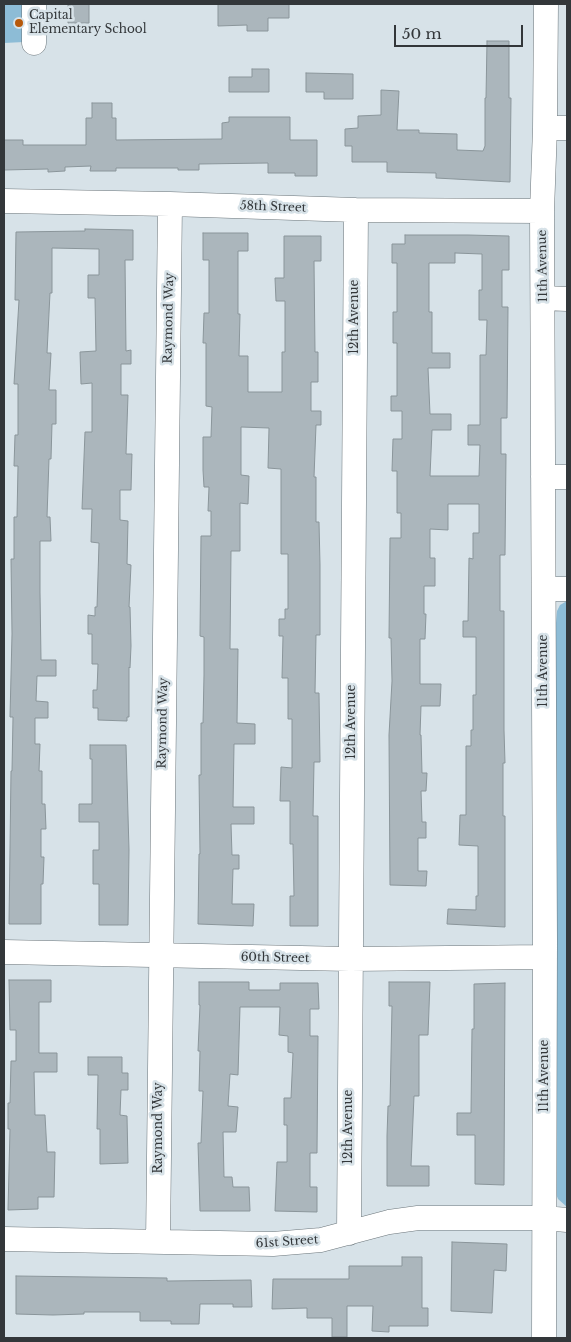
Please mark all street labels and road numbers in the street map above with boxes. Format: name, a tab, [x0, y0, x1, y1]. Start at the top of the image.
street label: 58th Street	[240, 199, 306, 215]
street label: 11th Avenue	[535, 230, 551, 302]
street label: Raymond Way	[161, 272, 177, 364]
street label: 12th Avenue	[348, 280, 362, 354]
street label: 11th Avenue	[537, 635, 551, 707]
street label: Raymond Way	[155, 677, 171, 769]
street label: 12th Avenue	[345, 685, 359, 759]
street label: 60th Street	[241, 950, 309, 966]
street label: 11th Avenue	[538, 1040, 552, 1112]
street label: Raymond Way	[152, 1082, 166, 1174]
street label: 12th Avenue	[342, 1090, 356, 1164]
street label: 61st Street	[255, 1233, 319, 1251]

